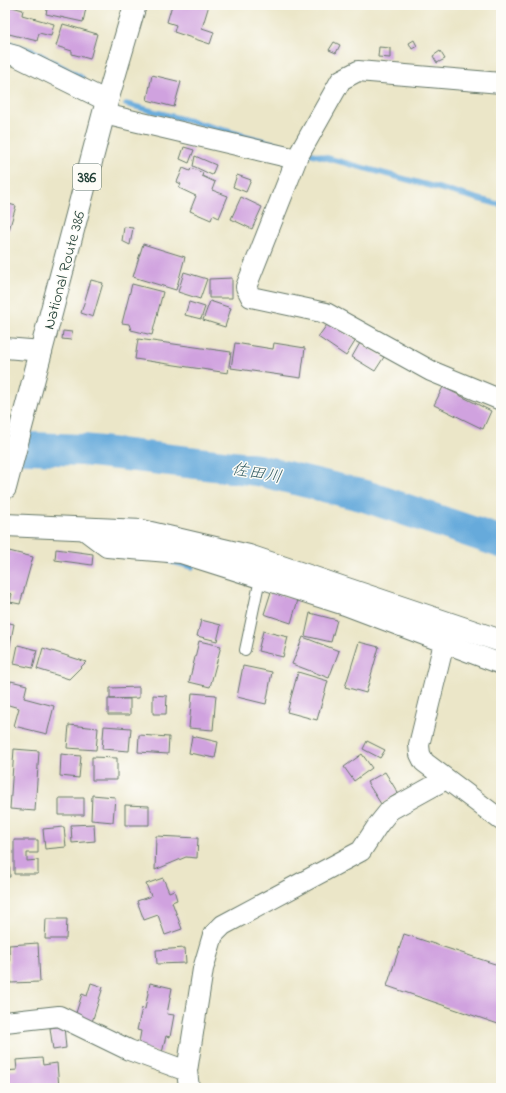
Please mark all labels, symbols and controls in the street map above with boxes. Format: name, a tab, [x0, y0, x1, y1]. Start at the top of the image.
road number: 386	[73, 164, 101, 190]
street label: National Route 386	[38, 209, 92, 332]
water label: 佐田川	[229, 457, 284, 490]

